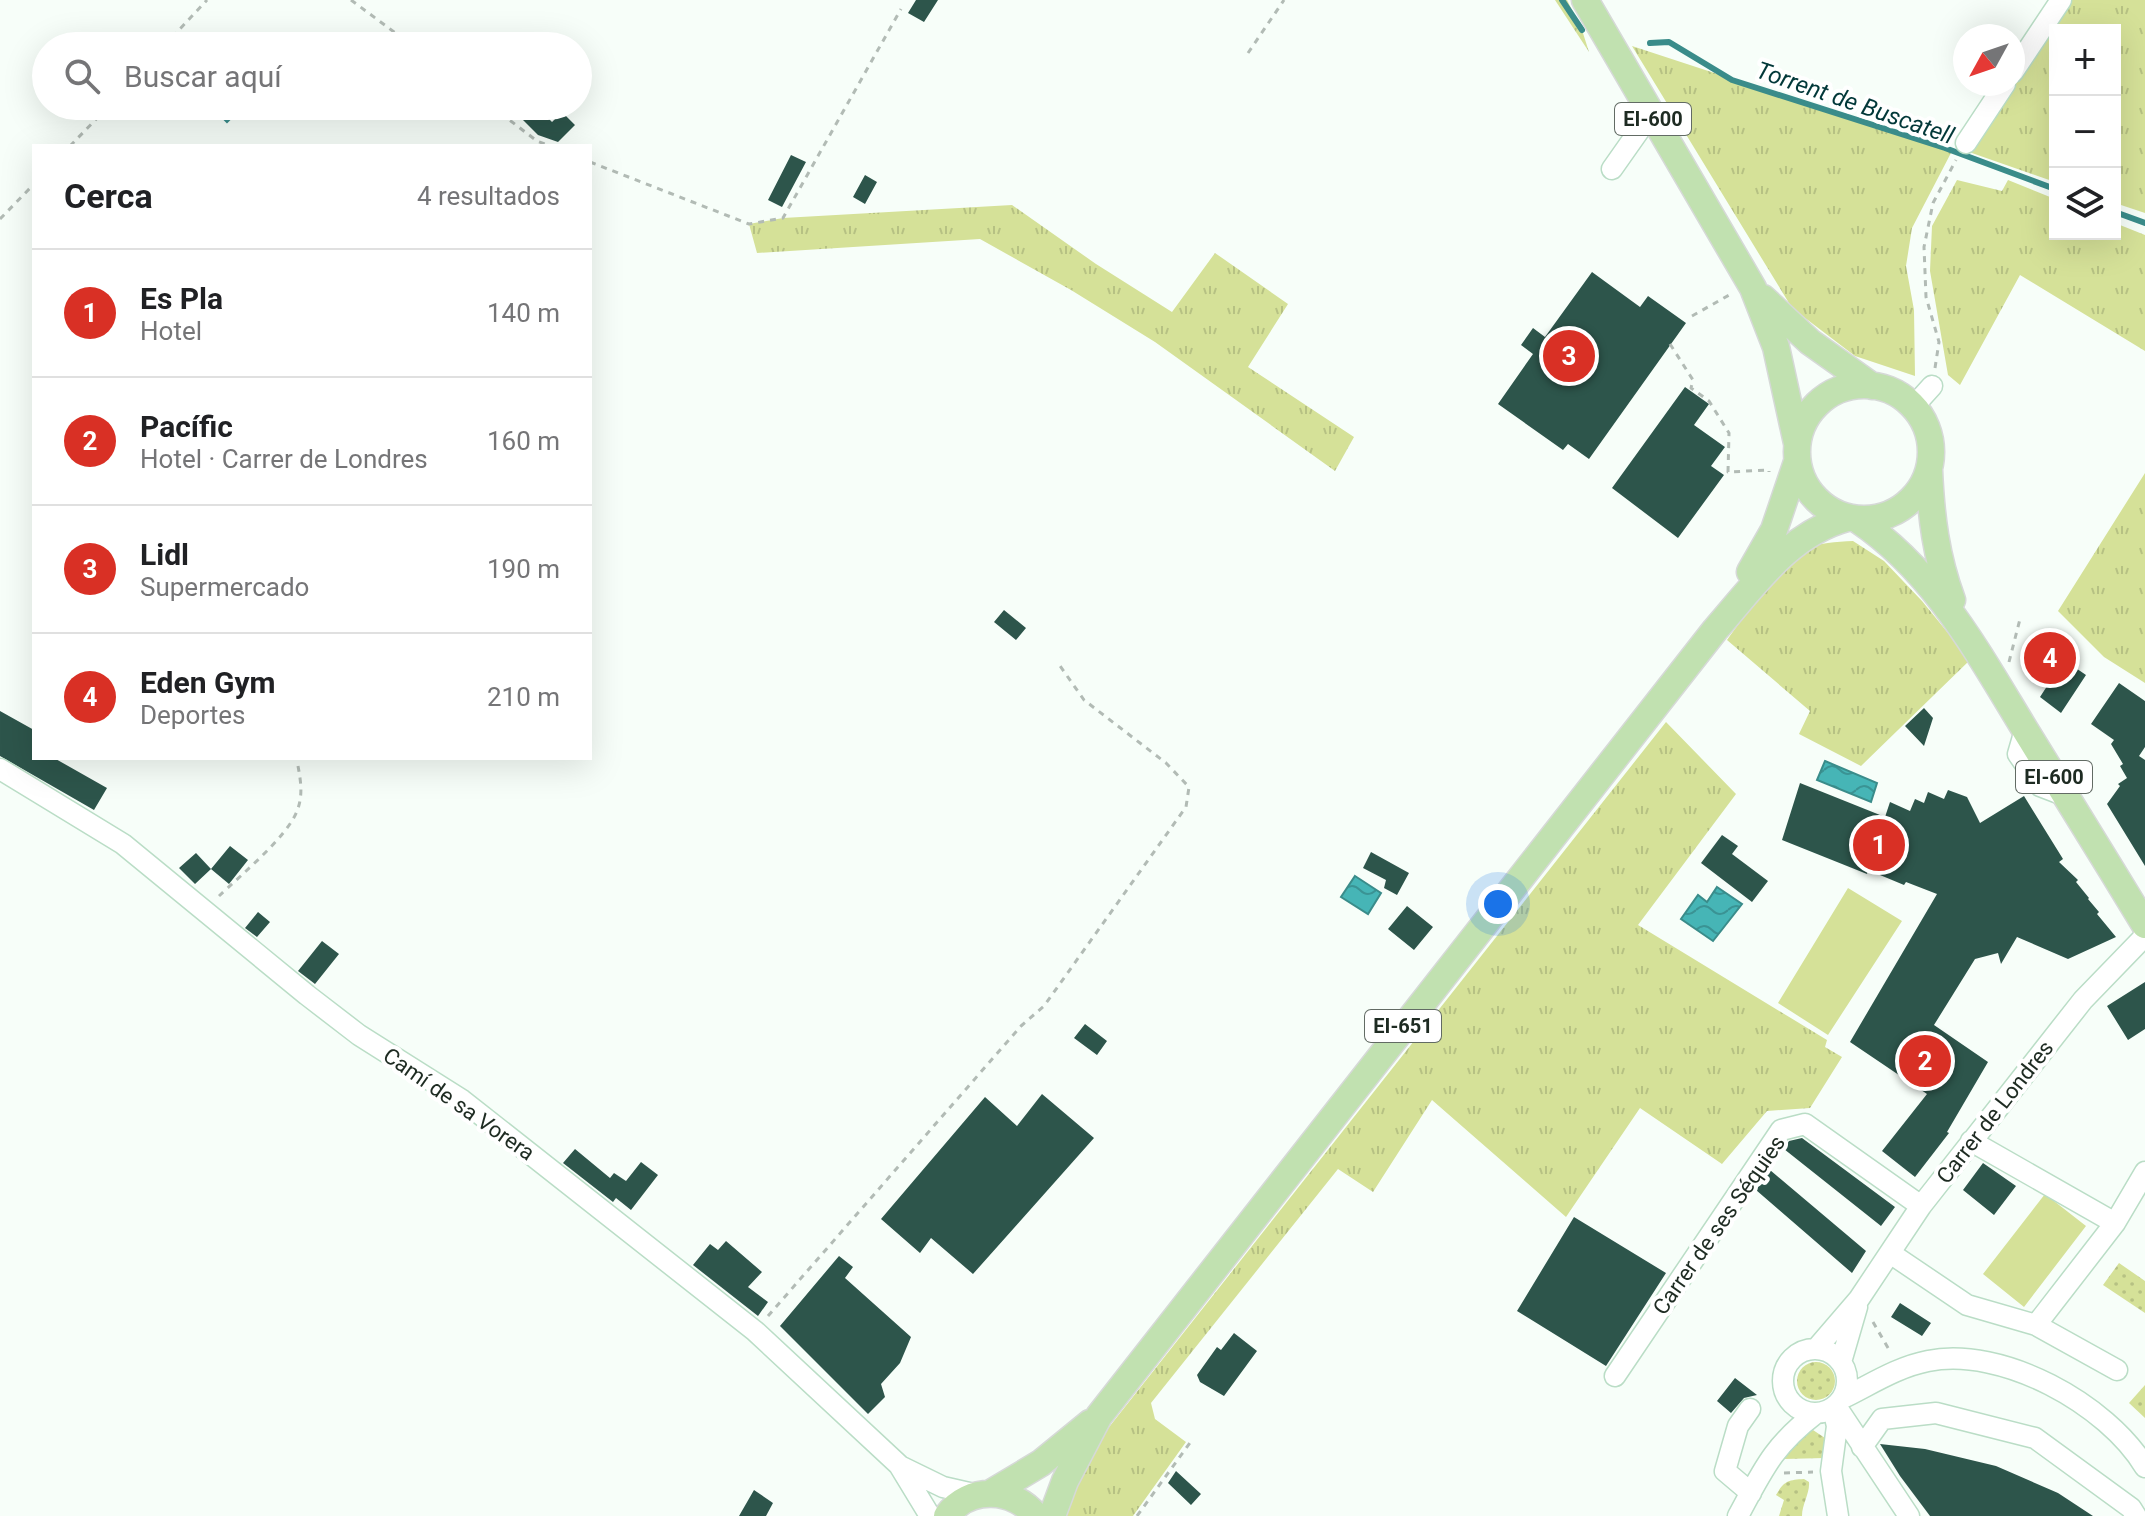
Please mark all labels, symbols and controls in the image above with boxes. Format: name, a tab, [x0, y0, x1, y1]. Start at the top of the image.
north arrow	[1953, 24, 2025, 96]
map controls	[2049, 24, 2121, 240]
button: +	[2049, 24, 2121, 96]
search box	[32, 32, 592, 120]
icon: search	[60, 54, 104, 98]
water label: Torrent de Buscatell	[1753, 56, 1958, 150]
text: Buscar aquí	[124, 59, 282, 94]
button: −	[2049, 96, 2121, 168]
road number: EI-600	[1615, 103, 1691, 135]
button: layers	[2049, 168, 2121, 240]
text: Cerca	[64, 176, 153, 216]
text: 4 resultados	[417, 181, 560, 211]
text: Es Pla	[140, 281, 223, 316]
text: 1	[83, 298, 97, 328]
text: 140 m	[487, 298, 560, 328]
text: Hotel	[140, 316, 202, 346]
pin: 3	[1543, 326, 1595, 386]
text: Pacífic	[140, 409, 233, 444]
text: 2	[83, 426, 97, 456]
text: 160 m	[487, 426, 560, 456]
text: Hotel · Carrer de Londres	[140, 444, 428, 474]
text: Lidl	[140, 537, 189, 572]
text: 3	[83, 554, 97, 584]
text: 190 m	[487, 554, 560, 584]
text: Supermercado	[140, 572, 309, 602]
pin: 4	[2024, 628, 2076, 688]
text: Eden Gym	[140, 665, 276, 700]
text: 4	[83, 682, 97, 712]
text: 210 m	[487, 682, 560, 712]
text: Deportes	[140, 700, 245, 730]
road number: EI-600	[2016, 761, 2092, 793]
pin: 1	[1853, 815, 1905, 875]
your location	[1478, 884, 1518, 924]
road number: EI-651	[1365, 1010, 1441, 1042]
pin: 2	[1899, 1031, 1951, 1091]
street label: Carrer de Londres	[1931, 1036, 2059, 1188]
street label: Camí de sa Vorera	[379, 1042, 539, 1166]
street label: Carrer de ses Séquies	[1648, 1131, 1790, 1319]

